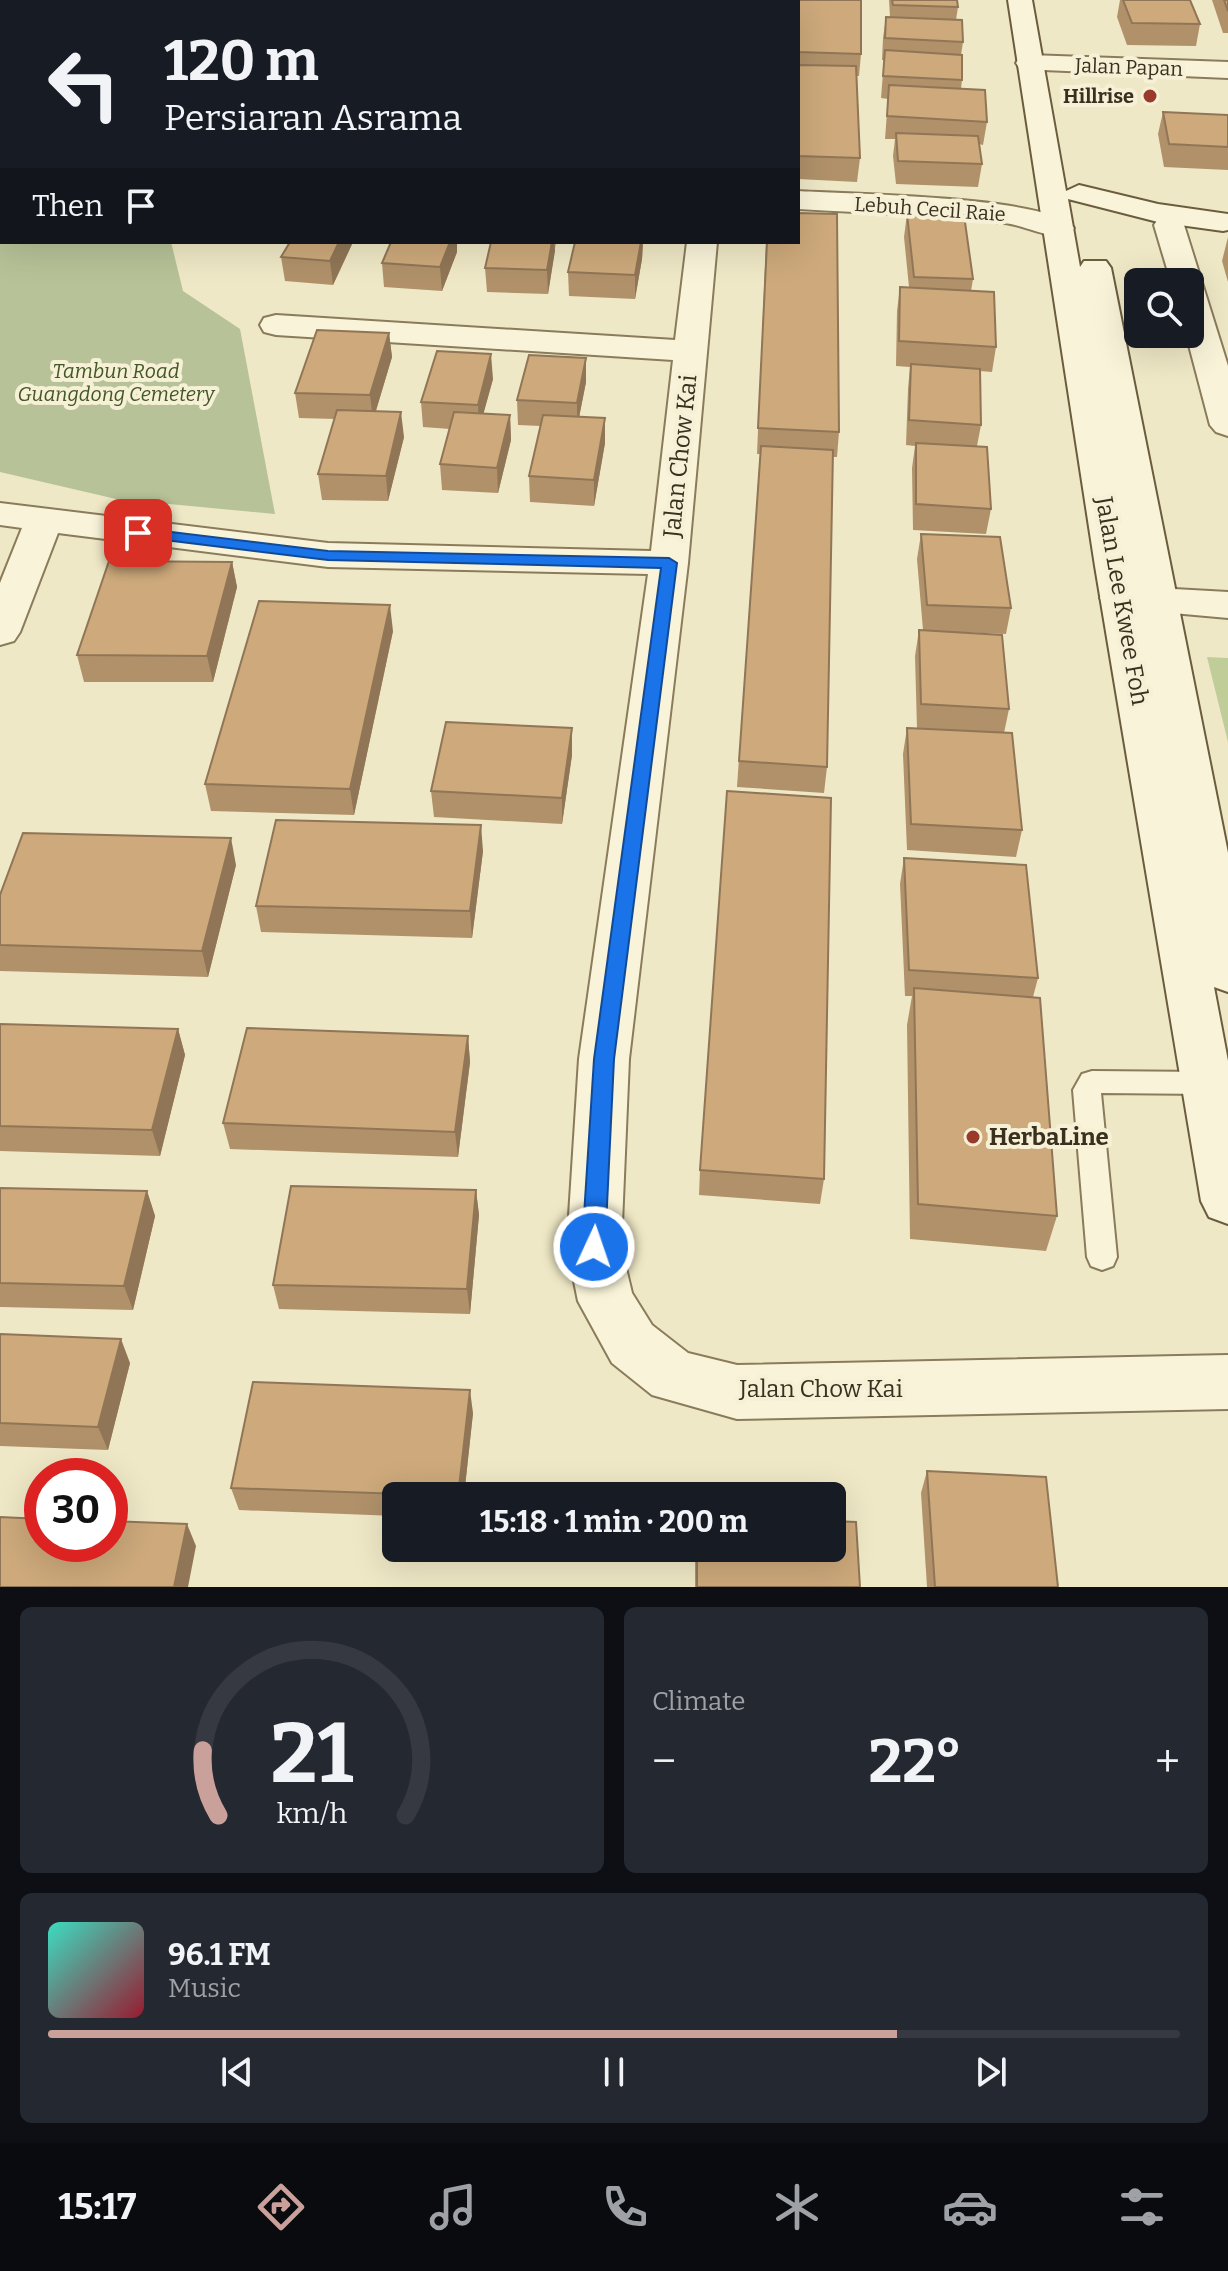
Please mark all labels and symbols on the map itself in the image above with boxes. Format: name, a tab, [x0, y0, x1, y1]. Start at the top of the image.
street label: Jalan Papan	[1074, 53, 1184, 81]
place label: Hillrise	[1063, 84, 1134, 108]
marker: Hillrise	[1141, 87, 1159, 105]
street label: Lebuh Cecil Raie	[853, 192, 1007, 226]
park label: Tambun Road Guangdong Cemetery	[17, 359, 216, 406]
street label: Jalan Chow Kai	[657, 373, 702, 540]
street label: Jalan Lee Kwee Foh	[1090, 493, 1154, 708]
pin	[104, 499, 172, 567]
place label: HerbaLine	[989, 1123, 1109, 1151]
marker: HerbaLine	[964, 1128, 982, 1146]
position arrow	[552, 1205, 636, 1289]
street label: Jalan Chow Kai	[738, 1375, 903, 1403]
speed limit sign: 30	[24, 1458, 128, 1562]

